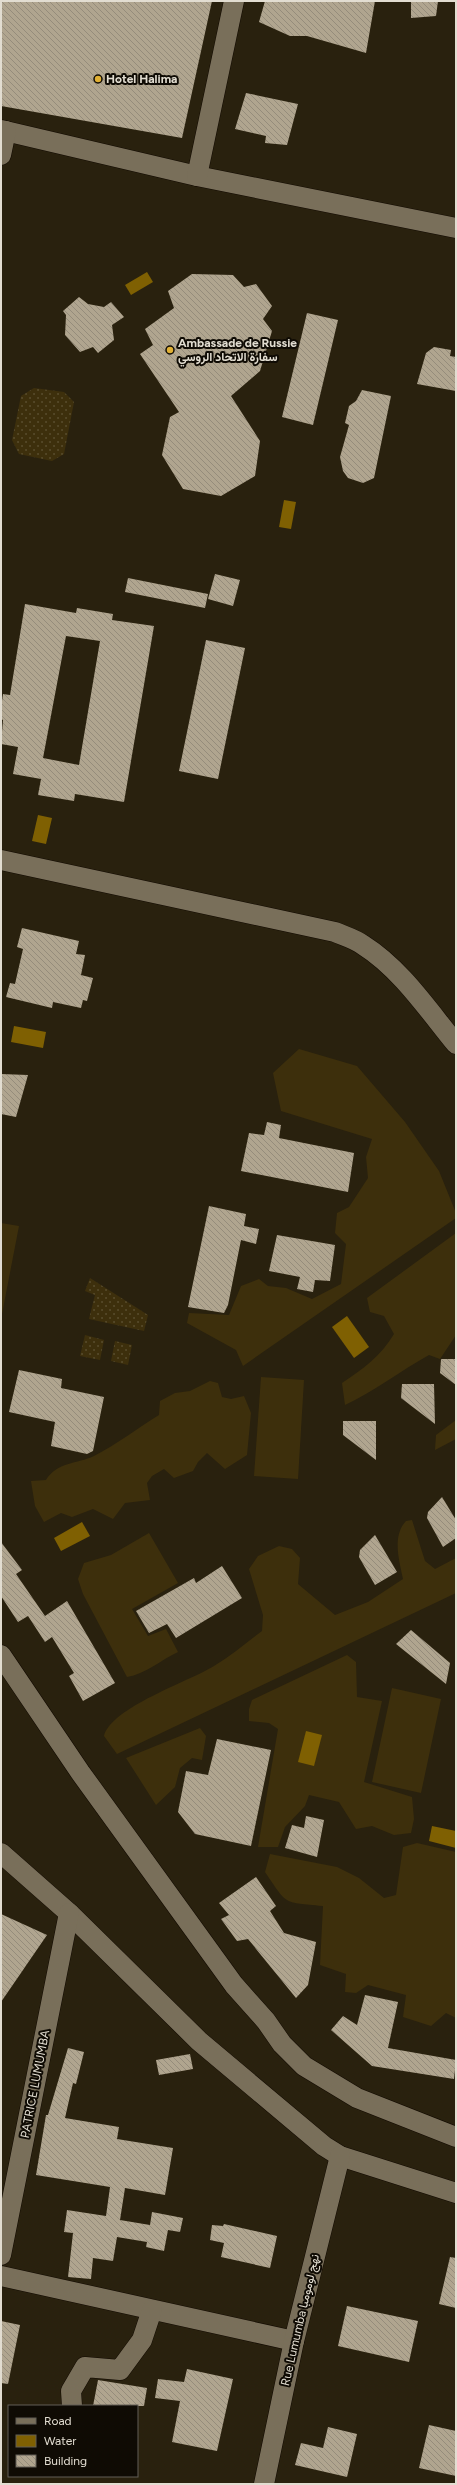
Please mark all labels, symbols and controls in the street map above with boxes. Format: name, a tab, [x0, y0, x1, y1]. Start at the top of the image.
place label: Hotel Halima	[106, 72, 178, 86]
marker: Hotel Halima	[93, 74, 103, 84]
place label: Ambassade de Russie سفارة الاتحاد الروسي	[178, 336, 297, 367]
marker: Ambassade de Russie سفارة الاتحاد الروسي	[165, 345, 175, 355]
street label: PATRICE LUMUMBA	[18, 2029, 52, 2139]
street label: Rue Lumumba نهج لومومبا	[278, 2253, 324, 2388]
legend	[8, 2405, 138, 2477]
text: Road	[44, 2414, 72, 2428]
text: Water	[44, 2434, 76, 2448]
text: Building	[44, 2454, 87, 2468]

